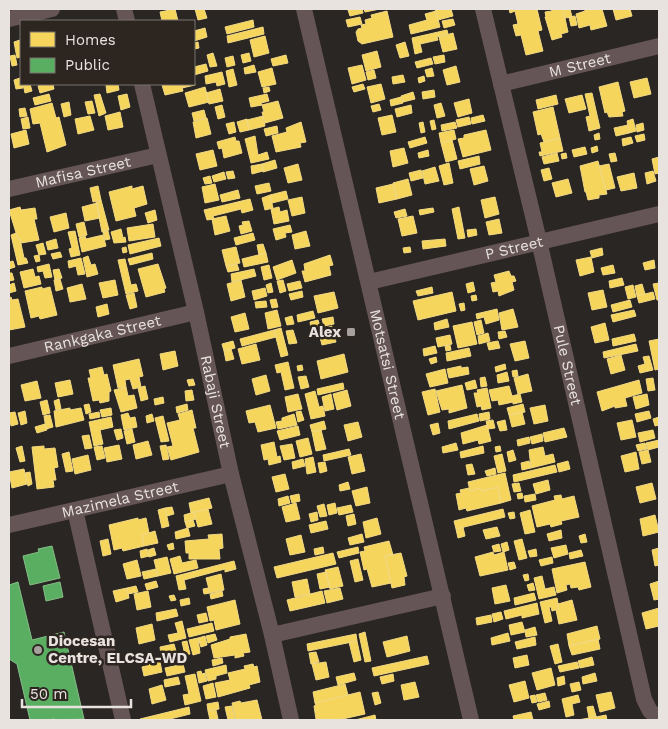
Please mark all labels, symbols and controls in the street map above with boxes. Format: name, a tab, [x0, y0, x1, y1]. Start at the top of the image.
legend	[20, 20, 195, 85]
text: Homes	[65, 31, 116, 49]
street label: M Street	[547, 49, 613, 81]
text: Public	[65, 56, 110, 74]
street label: Mafisa Street	[34, 152, 133, 192]
street label: P Street	[483, 232, 546, 263]
street label: Motsatsi Street	[366, 308, 409, 422]
street label: Rankgaka Street	[42, 311, 163, 356]
place label: Alex	[309, 323, 341, 341]
street label: Pule Street	[550, 323, 586, 408]
marker: Alex	[345, 326, 357, 338]
street label: Rabaji Street	[197, 353, 234, 451]
street label: Mazimela Street	[60, 477, 181, 522]
place label: Diocesan Centre, ELCSA-WD	[48, 632, 187, 667]
marker: Diocesan Centre, ELCSA-WD	[32, 644, 44, 656]
scale bar	[22, 676, 131, 708]
text: 50 m	[30, 685, 67, 703]

